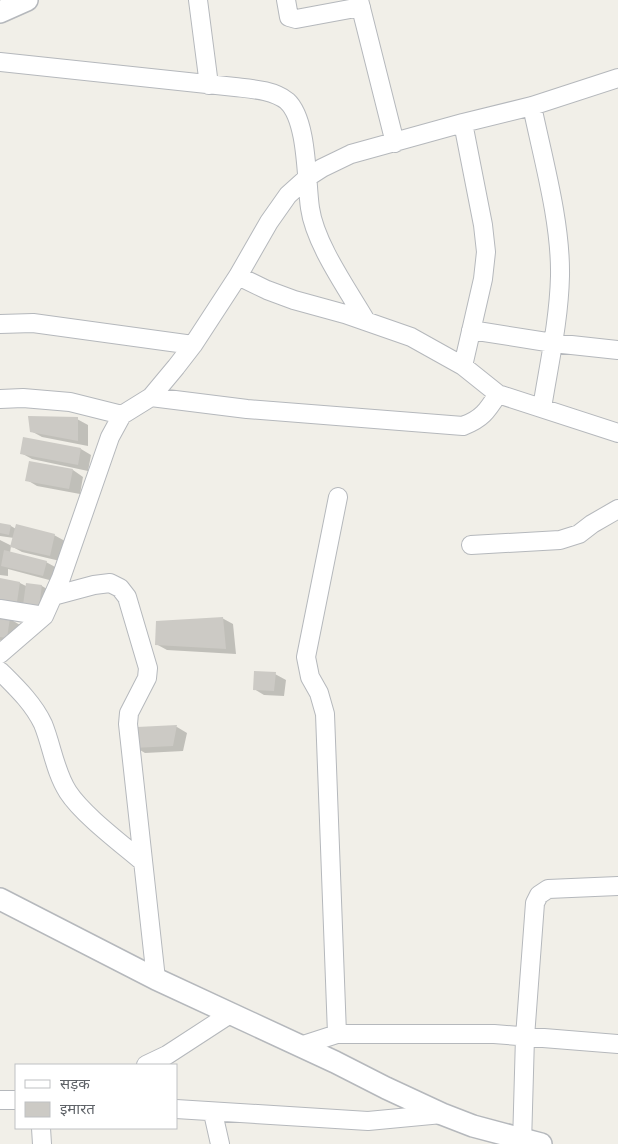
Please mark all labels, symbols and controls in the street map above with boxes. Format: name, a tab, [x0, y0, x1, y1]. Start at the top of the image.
legend	[15, 1064, 178, 1129]
text: सड़क	[60, 1074, 90, 1094]
text: इमारत	[60, 1099, 95, 1119]

